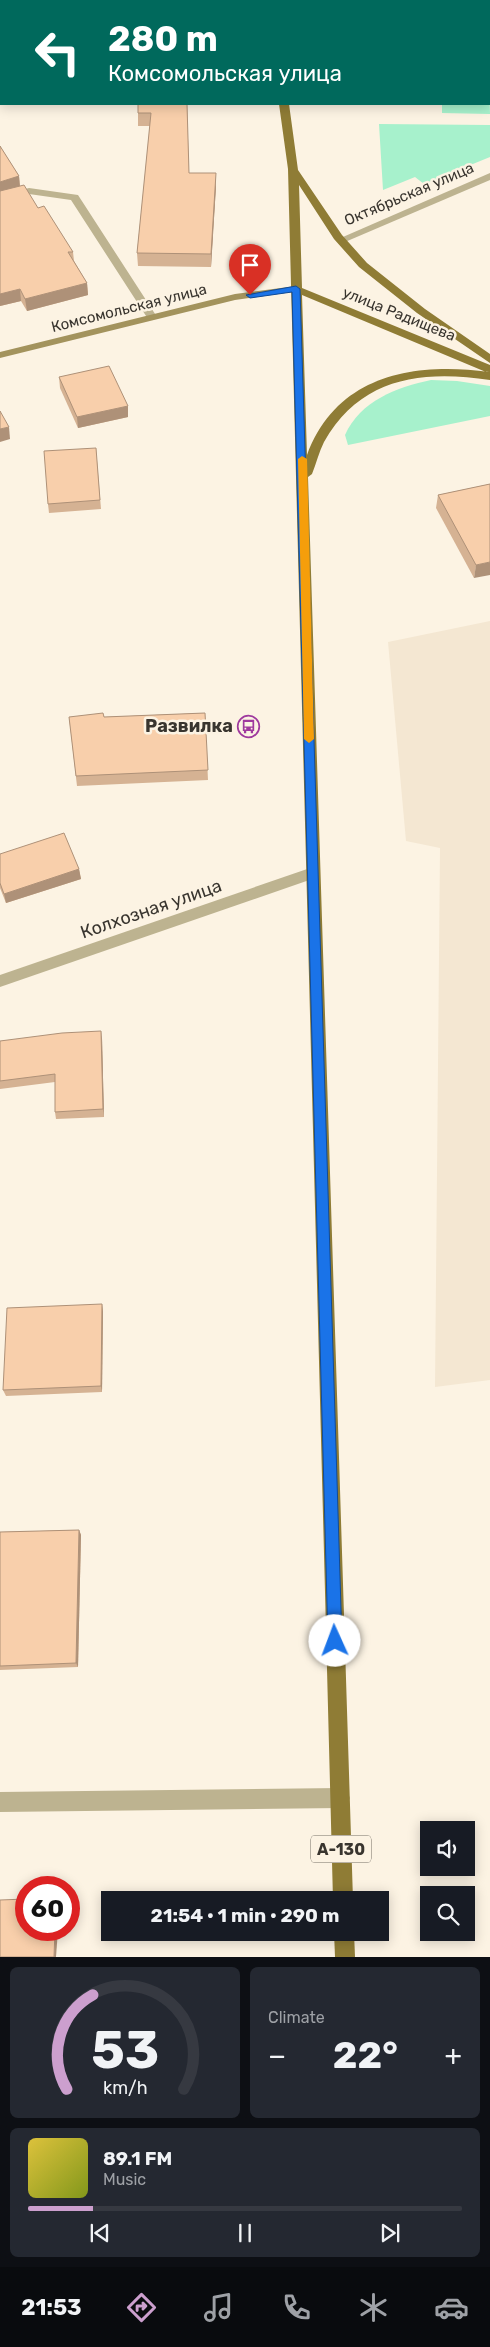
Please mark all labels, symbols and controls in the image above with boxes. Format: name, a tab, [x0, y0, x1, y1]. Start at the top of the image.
text: 280 m	[108, 18, 218, 60]
icon: left	[25, 20, 90, 85]
text: Комсомольская улица	[108, 60, 342, 87]
street label: Октябрьская улица	[342, 159, 476, 229]
pin	[229, 244, 271, 295]
icon: arrive	[236, 251, 264, 279]
street label: Комсомольская улица	[49, 280, 209, 336]
street label: улица Радищева	[340, 283, 458, 345]
bus stop icon: Развилка	[237, 714, 261, 738]
place label: Развилка	[145, 715, 233, 737]
street label: Колхозная улица	[78, 875, 224, 943]
position arrow	[308, 1614, 360, 1666]
map controls	[420, 1821, 475, 1941]
button: sound	[420, 1821, 475, 1876]
road number: А-130	[311, 1836, 371, 1862]
speed limit sign: 60	[15, 1876, 80, 1941]
button: search	[420, 1886, 475, 1941]
text: 21:54 · 1 min · 290 m	[151, 1904, 339, 1927]
text: Climate	[268, 2008, 325, 2027]
text: 53	[91, 2019, 159, 2081]
text: 22°	[333, 2032, 398, 2078]
text: −	[268, 2039, 286, 2072]
text: +	[445, 2039, 462, 2072]
text: km/h	[103, 2077, 147, 2098]
text: 89.1 FM	[103, 2147, 172, 2170]
text: Music	[103, 2170, 146, 2189]
icon: previous	[86, 2219, 114, 2247]
icon: pause	[231, 2219, 259, 2247]
icon: next	[376, 2219, 404, 2247]
icon: directions	[124, 2290, 159, 2325]
icon: music	[201, 2290, 236, 2325]
icon: phone	[279, 2290, 314, 2325]
icon: climate	[356, 2290, 391, 2325]
icon: car	[434, 2290, 469, 2325]
text: 21:53	[21, 2294, 82, 2321]

